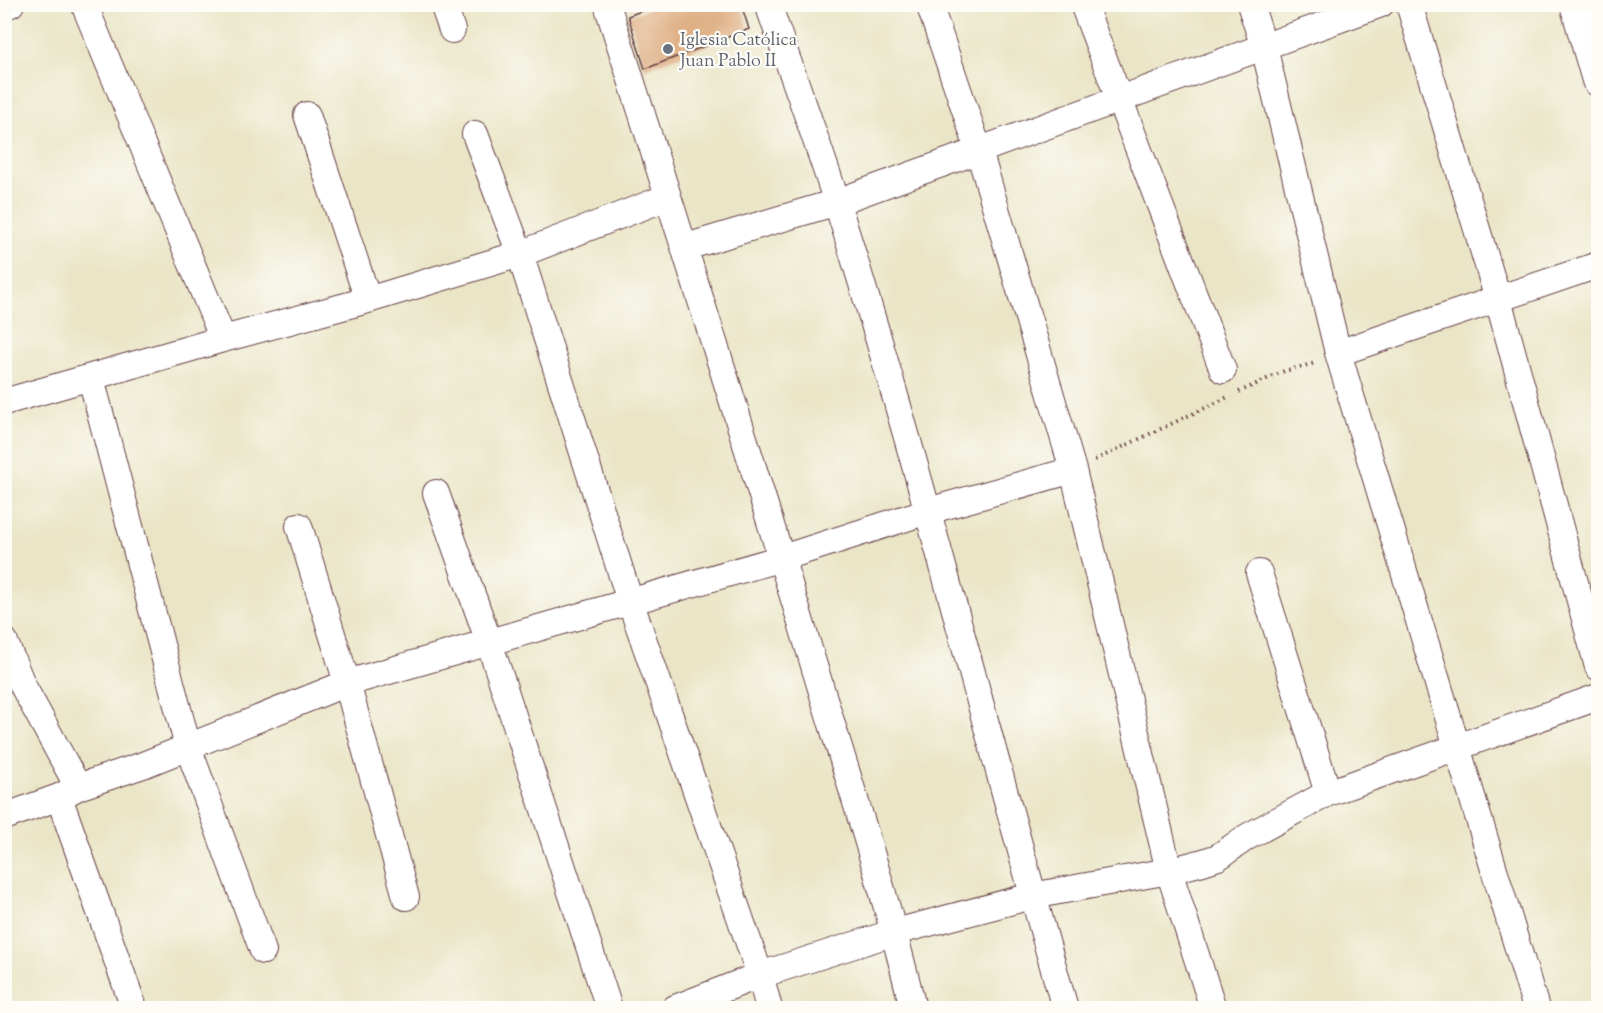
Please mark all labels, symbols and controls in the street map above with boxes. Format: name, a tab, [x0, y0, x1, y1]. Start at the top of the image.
place label: Iglesia Católica Juan Pablo II	[679, 28, 797, 75]
marker: Iglesia Católica Juan Pablo II	[661, 42, 675, 56]

